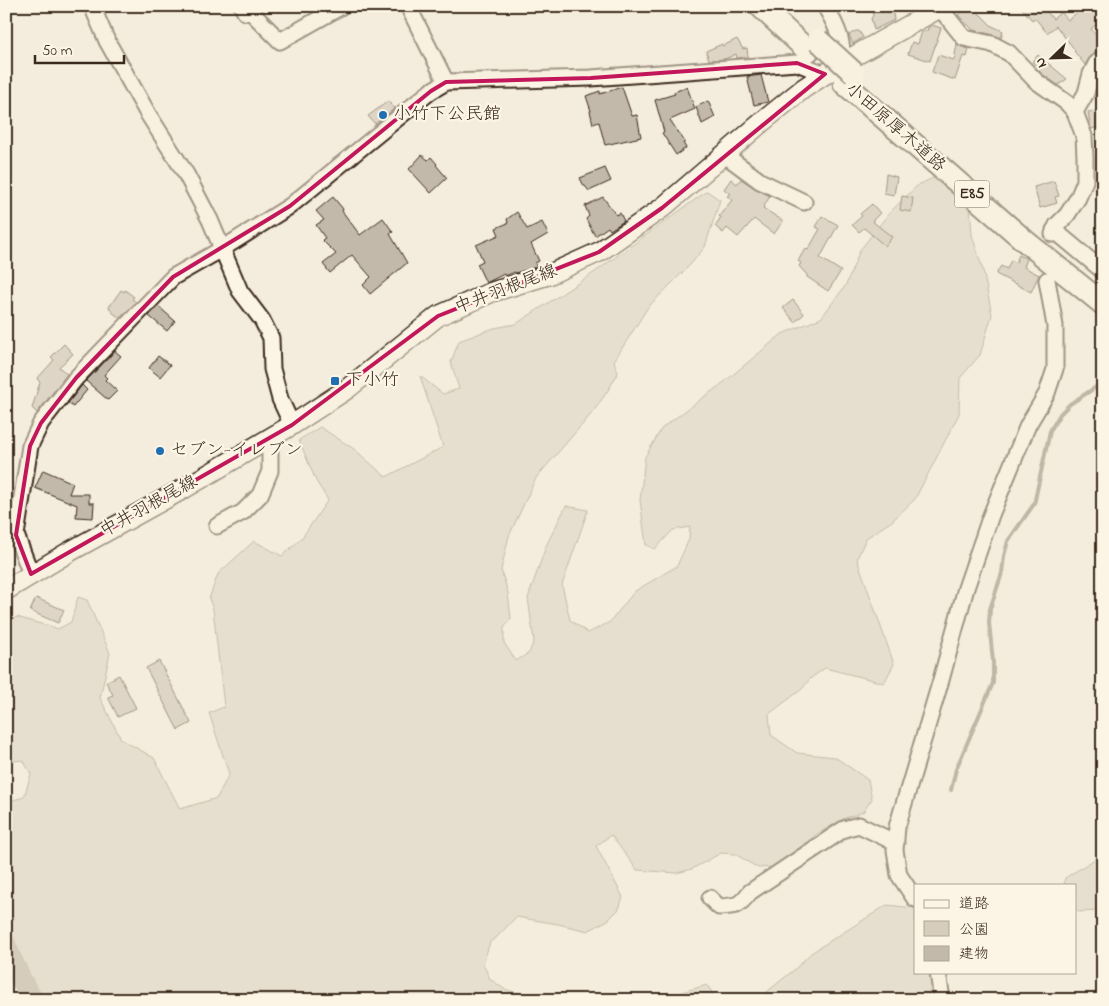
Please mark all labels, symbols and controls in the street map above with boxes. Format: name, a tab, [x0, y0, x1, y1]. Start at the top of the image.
scale bar	[35, 32, 124, 64]
north arrow	[1026, 32, 1076, 82]
text: 50 m	[42, 40, 73, 62]
text: N	[1030, 54, 1053, 71]
street label: 小田原厚木道路	[839, 77, 951, 179]
place label: 小竹下公民館	[393, 102, 501, 128]
marker: 小竹下公民館	[377, 109, 389, 121]
road number: E85	[954, 180, 990, 208]
street label: 中井羽根尾線	[451, 259, 561, 321]
place label: 下小竹	[345, 368, 399, 394]
marker: 下小竹	[329, 375, 341, 387]
place label: セブン-イレブン	[170, 438, 303, 464]
marker: セブン-イレブン	[154, 445, 166, 457]
street label: 中井羽根尾線	[95, 469, 203, 545]
legend	[914, 884, 1076, 974]
text: 道路	[959, 893, 989, 915]
text: 公園	[959, 919, 989, 941]
text: 建物	[959, 943, 989, 965]

